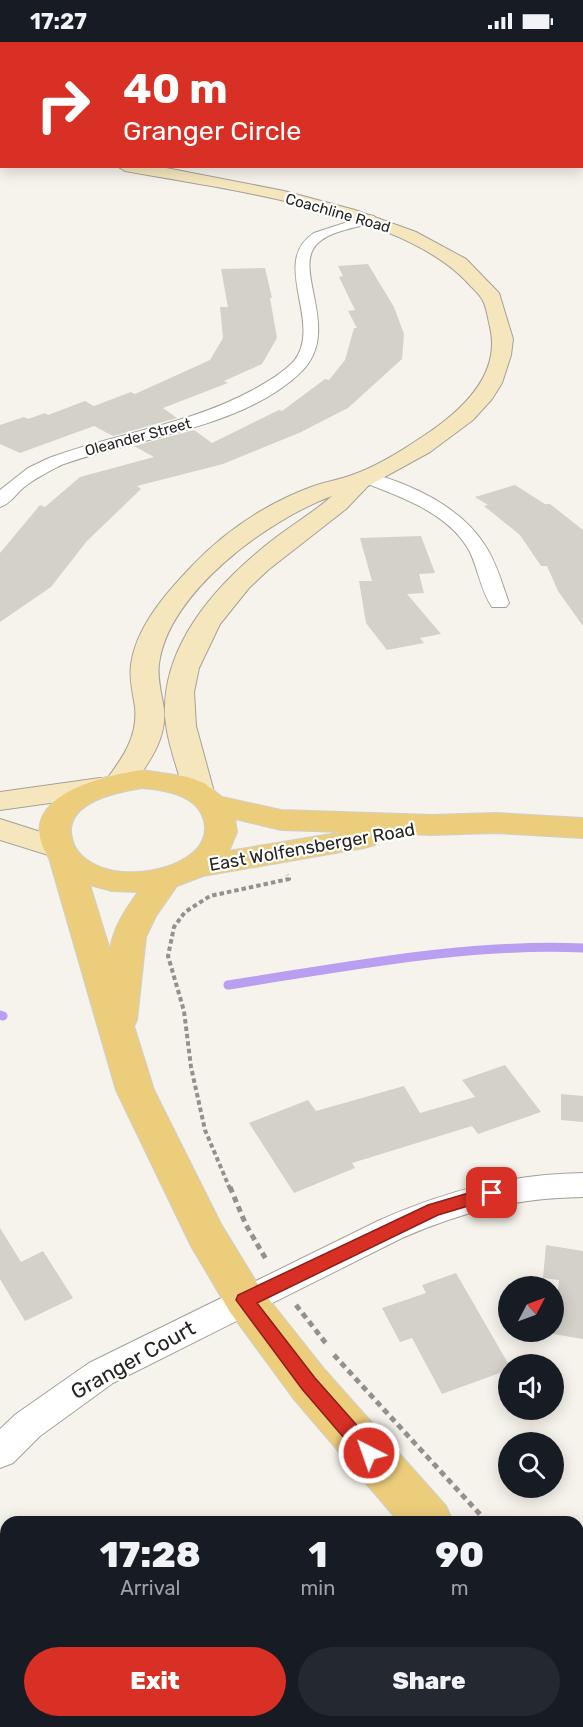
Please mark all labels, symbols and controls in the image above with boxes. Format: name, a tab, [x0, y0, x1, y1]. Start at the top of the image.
text: 17:27	[30, 8, 87, 35]
text: 40 m	[123, 64, 228, 114]
icon: right	[24, 66, 102, 144]
text: Granger Circle	[123, 115, 301, 147]
street label: Coachline Road	[283, 189, 393, 237]
street label: Oleander Street	[83, 414, 193, 460]
street label: East Wolfensberger Road	[207, 818, 417, 876]
pin	[466, 1167, 517, 1218]
icon: arrive	[475, 1176, 508, 1209]
north arrow	[498, 1276, 564, 1342]
map controls	[498, 1276, 564, 1498]
street label: Granger Court	[66, 1315, 199, 1404]
button: sound	[498, 1354, 564, 1420]
position arrow	[337, 1421, 401, 1485]
button: search	[498, 1432, 564, 1498]
text: 17:28	[100, 1533, 201, 1576]
text: 1	[308, 1533, 327, 1576]
text: 90	[435, 1533, 484, 1576]
text: Arrival	[120, 1576, 180, 1600]
text: min	[301, 1576, 335, 1600]
text: m	[451, 1576, 469, 1600]
button: Exit	[24, 1647, 286, 1716]
button: Share	[298, 1647, 560, 1716]

